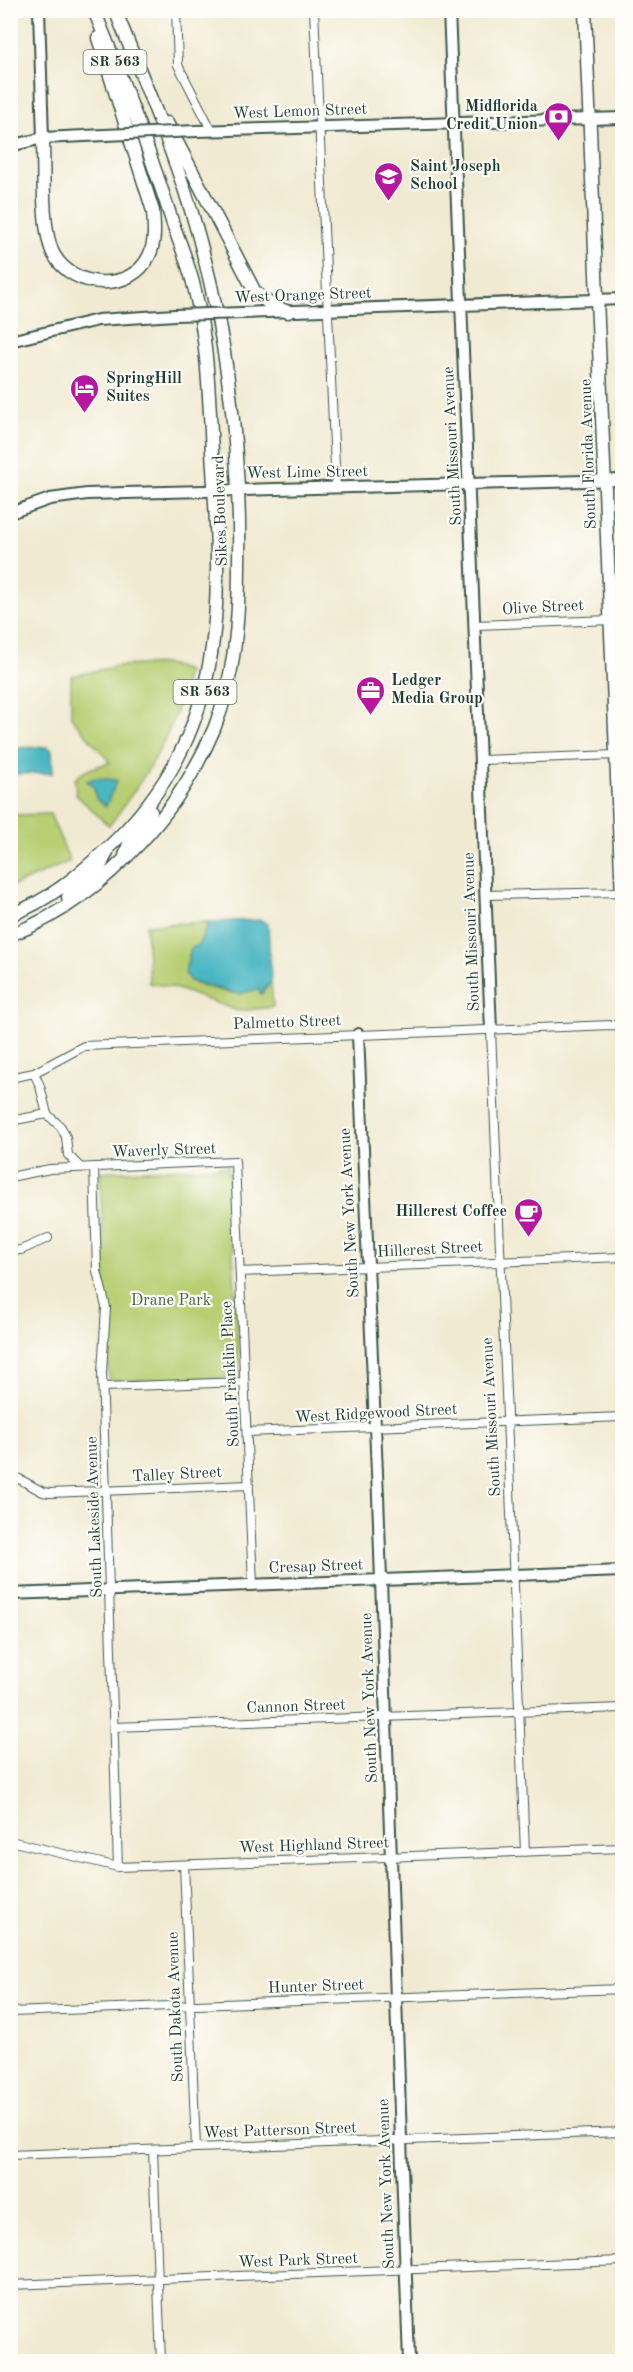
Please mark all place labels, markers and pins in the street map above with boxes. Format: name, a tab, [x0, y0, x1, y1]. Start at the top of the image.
place label: Midflorida Credit Union	[446, 99, 538, 133]
bank icon: Midflorida Credit Union	[543, 100, 575, 142]
place label: Saint Joseph School	[410, 159, 501, 193]
school or university icon: Saint Joseph School	[373, 160, 405, 202]
place label: SpringHill Suites	[106, 371, 182, 405]
hotel icon: SpringHill Suites	[69, 372, 101, 414]
place label: Ledger Media Group	[391, 673, 483, 707]
office icon: Ledger Media Group	[354, 674, 386, 716]
cafe icon: Hillcrest Coffee	[512, 1196, 544, 1238]
place label: Hillcrest Coffee	[395, 1204, 507, 1220]

